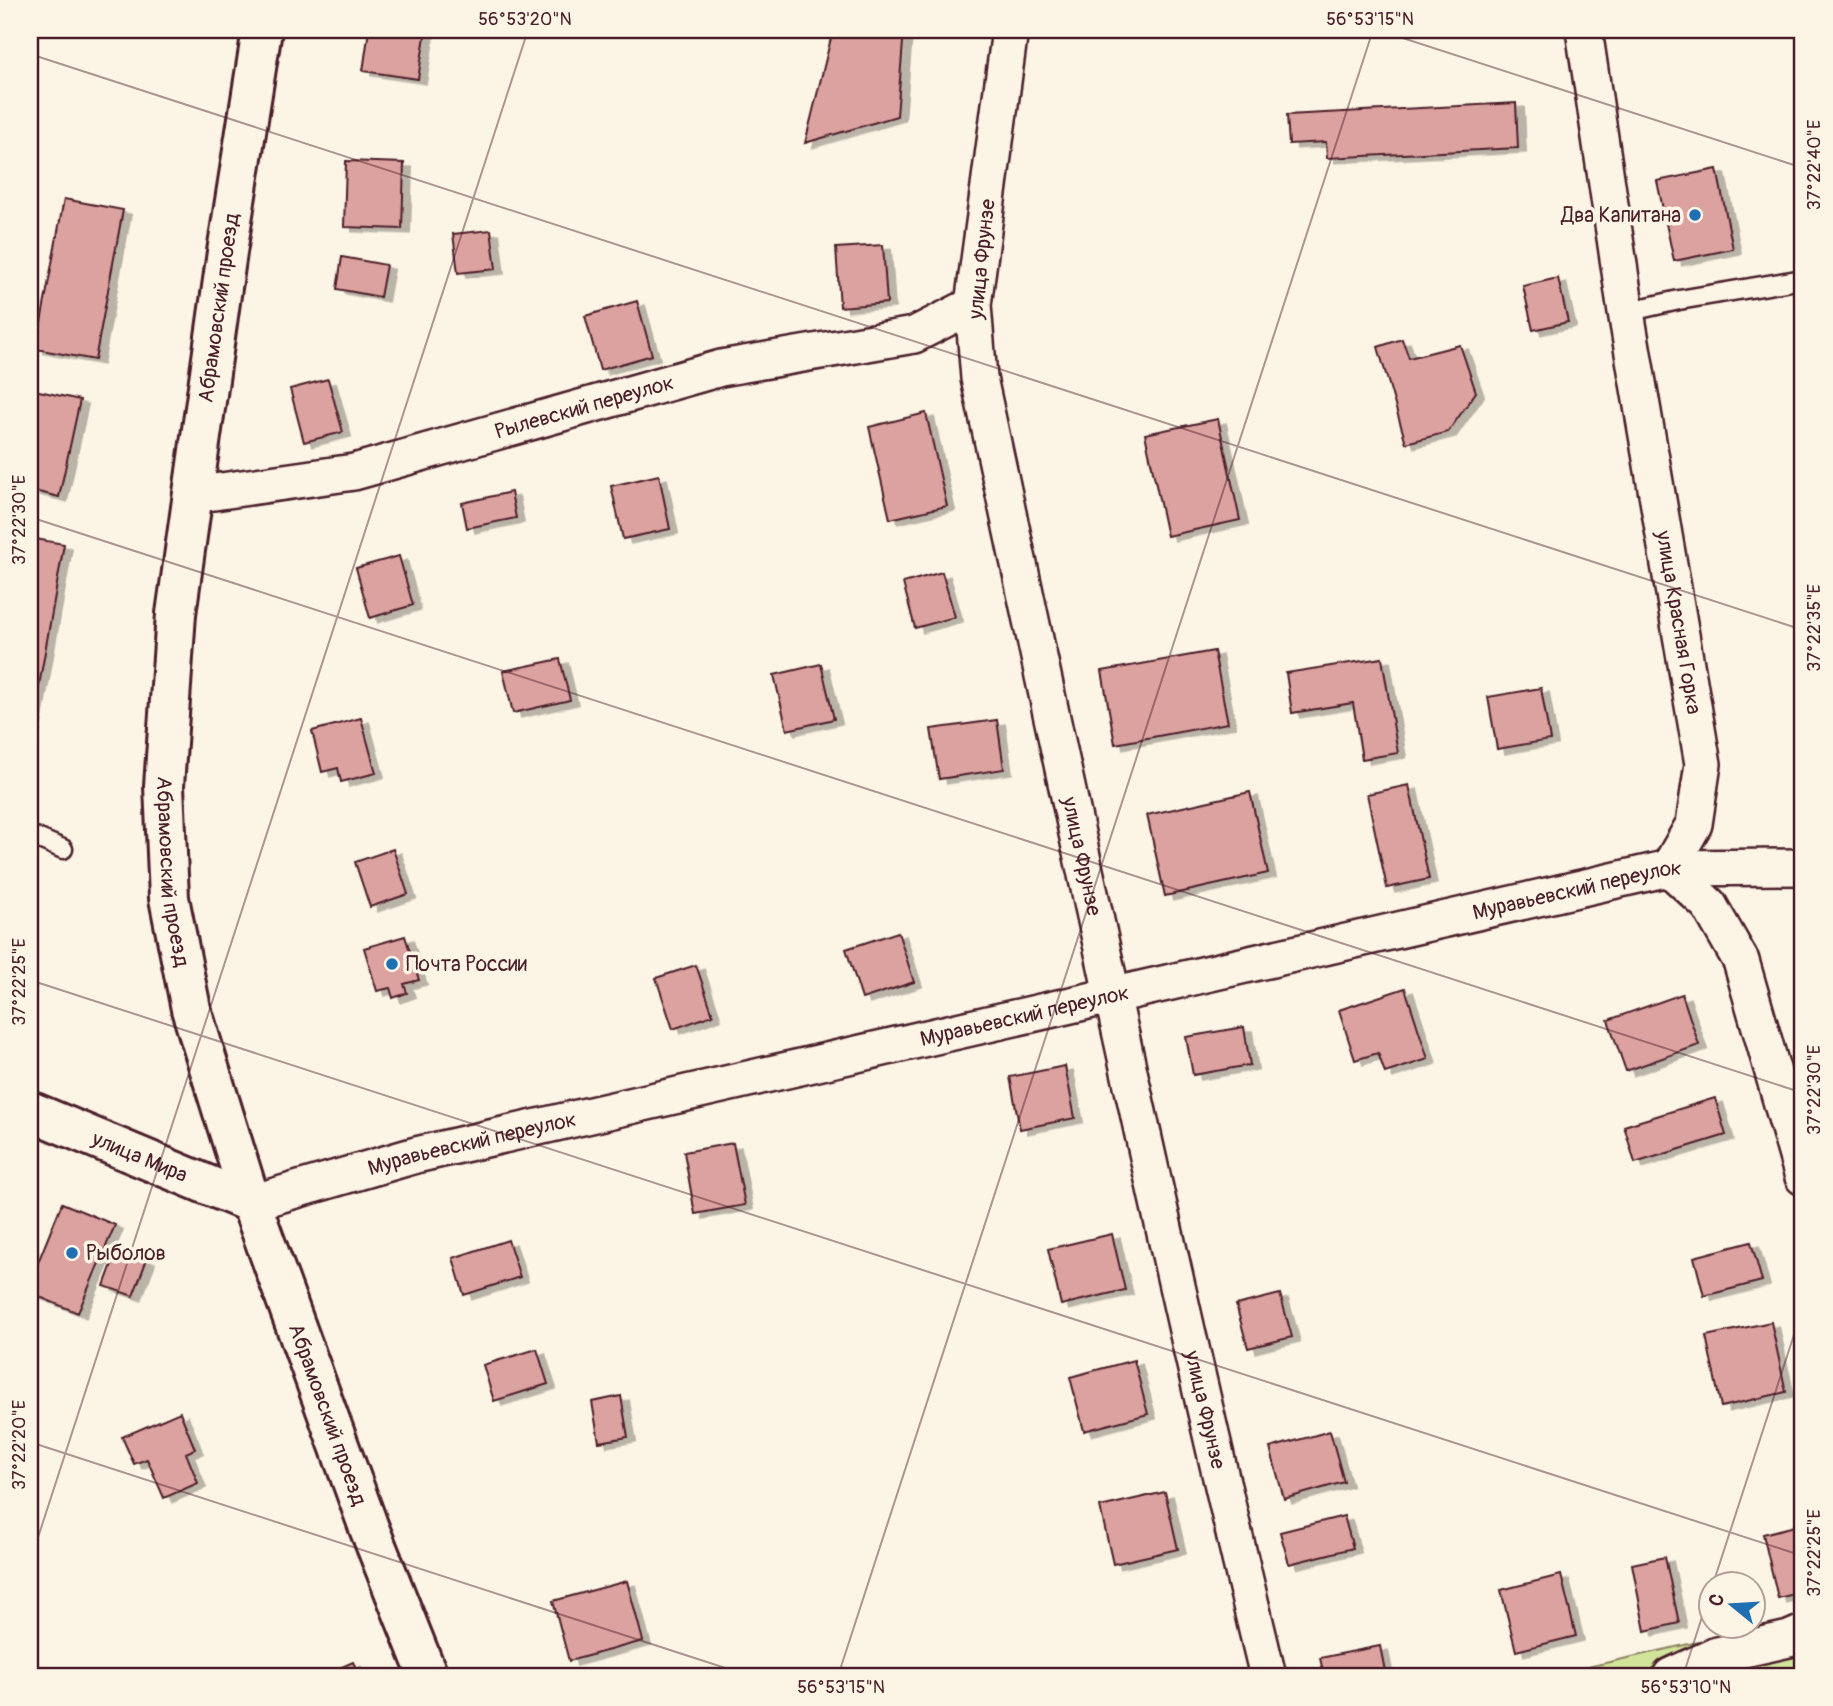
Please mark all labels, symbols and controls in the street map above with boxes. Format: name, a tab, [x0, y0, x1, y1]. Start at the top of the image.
text: 56°53'20"N	[478, 8, 572, 31]
text: 56°53'15"N	[1326, 8, 1414, 31]
text: 37°22'40"E	[1803, 120, 1826, 210]
street label: улица Фрунзе	[962, 197, 1002, 321]
place label: Два Капитана	[1560, 202, 1681, 229]
marker: Два Капитана	[1687, 207, 1703, 223]
street label: Абрамовский проезд	[192, 211, 246, 405]
street label: Рылевский переулок	[492, 369, 677, 445]
text: 37°22'30"E	[8, 475, 31, 565]
street label: улица Красная Горка	[1650, 528, 1708, 716]
text: 37°22'35"E	[1803, 584, 1826, 672]
street label: Абрамовский проезд	[150, 776, 196, 970]
street label: улица Фрунзе	[1056, 793, 1108, 919]
street label: Муравьевский переулок	[1470, 854, 1682, 926]
text: 37°22'25"E	[8, 938, 31, 1026]
place label: Почта России	[406, 951, 527, 978]
marker: Почта России	[384, 956, 400, 972]
street label: Муравьевский переулок	[917, 979, 1132, 1053]
text: 37°22'30"E	[1803, 1045, 1826, 1135]
street label: Муравьевский переулок	[365, 1105, 579, 1182]
street label: улица Мира	[87, 1124, 192, 1189]
place label: Рыболов	[86, 1240, 166, 1267]
marker: Рыболов	[64, 1245, 80, 1261]
street label: Абрамовский проезд	[282, 1320, 373, 1509]
street label: улица Фрунзе	[1178, 1347, 1232, 1472]
text: 37°22'20"E	[8, 1400, 31, 1490]
text: 37°22'25"E	[1803, 1509, 1826, 1597]
north arrow	[1696, 1570, 1766, 1640]
text: С	[1704, 1591, 1730, 1609]
text: 56°53'15"N	[797, 1676, 885, 1699]
text: 56°53'10"N	[1641, 1676, 1731, 1699]

